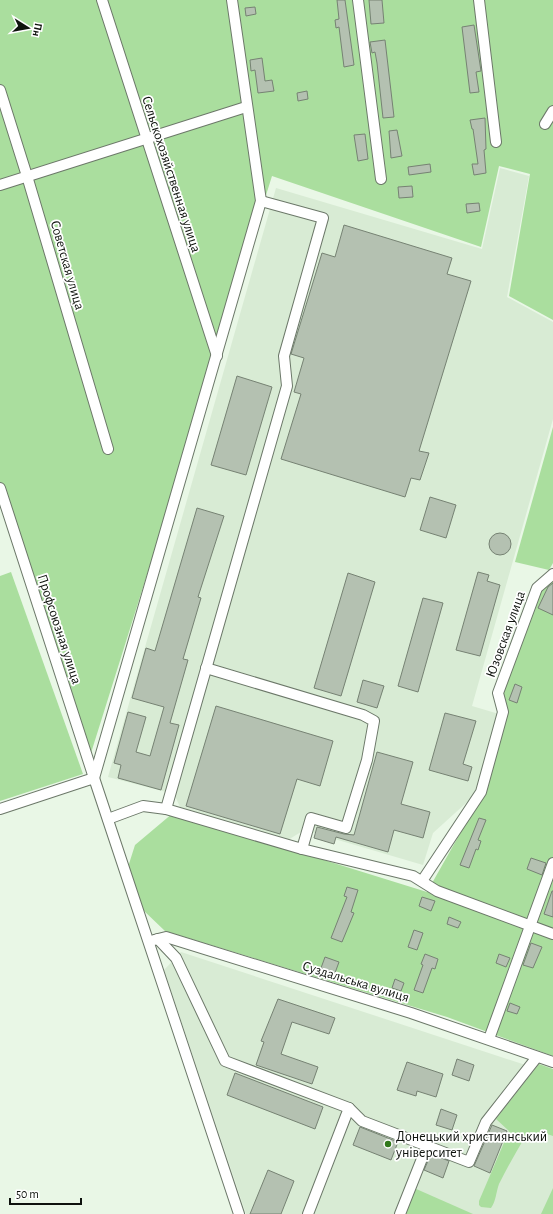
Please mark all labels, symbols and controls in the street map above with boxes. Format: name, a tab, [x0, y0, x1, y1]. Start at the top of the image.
north arrow	[8, 8, 48, 48]
text: Пн	[31, 22, 44, 37]
street label: Сельскохозяйственная улица	[139, 94, 203, 255]
street label: Советская улица	[48, 219, 87, 312]
street label: Профсоюзная улица	[35, 573, 84, 687]
street label: Юзовская улица	[484, 589, 528, 680]
street label: Суздальська вулиця	[301, 959, 411, 1005]
place label: Донецький християнський університет	[395, 1130, 547, 1160]
marker: Донецький християнський університет	[383, 1139, 393, 1149]
scale bar	[10, 1180, 81, 1206]
text: 50 m	[16, 1188, 39, 1200]

